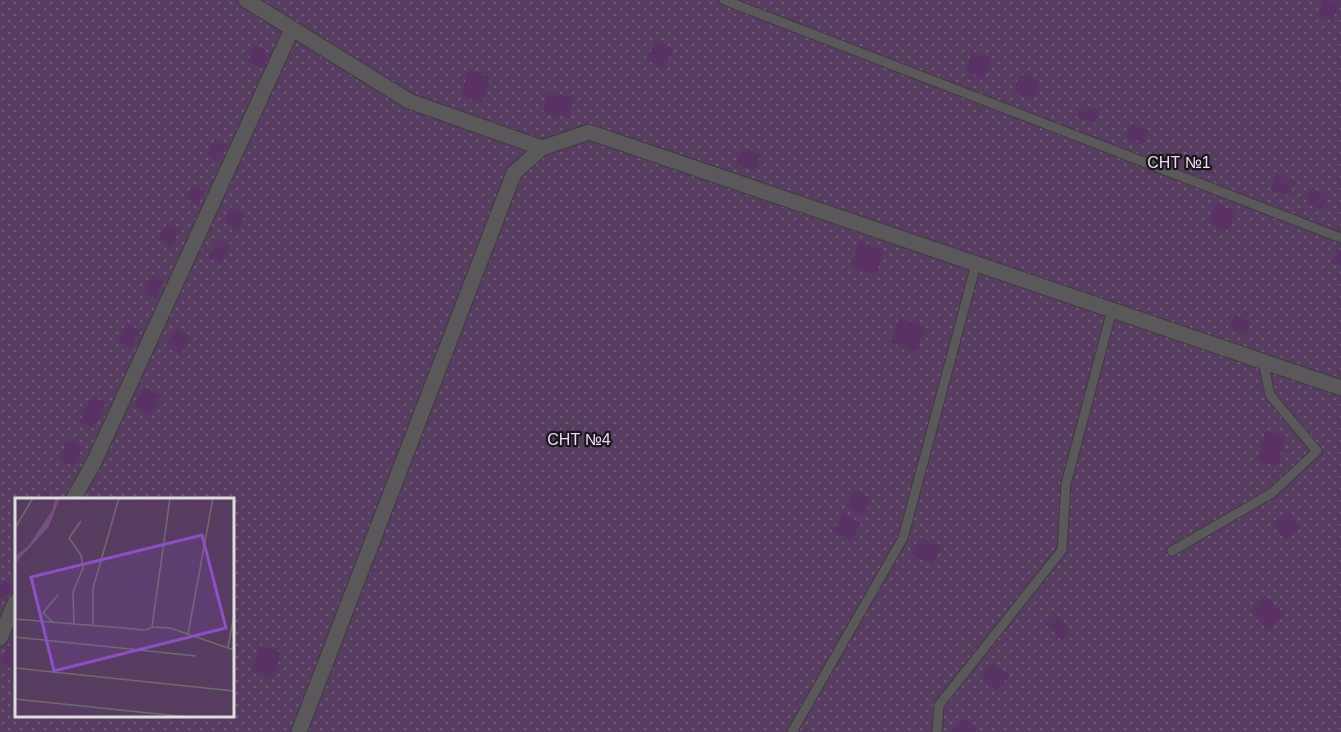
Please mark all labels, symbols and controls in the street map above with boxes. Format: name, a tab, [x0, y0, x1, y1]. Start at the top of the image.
park label: СНТ №1	[1147, 154, 1211, 171]
park label: СНТ №4	[547, 431, 611, 448]
inset map	[15, 498, 234, 717]

